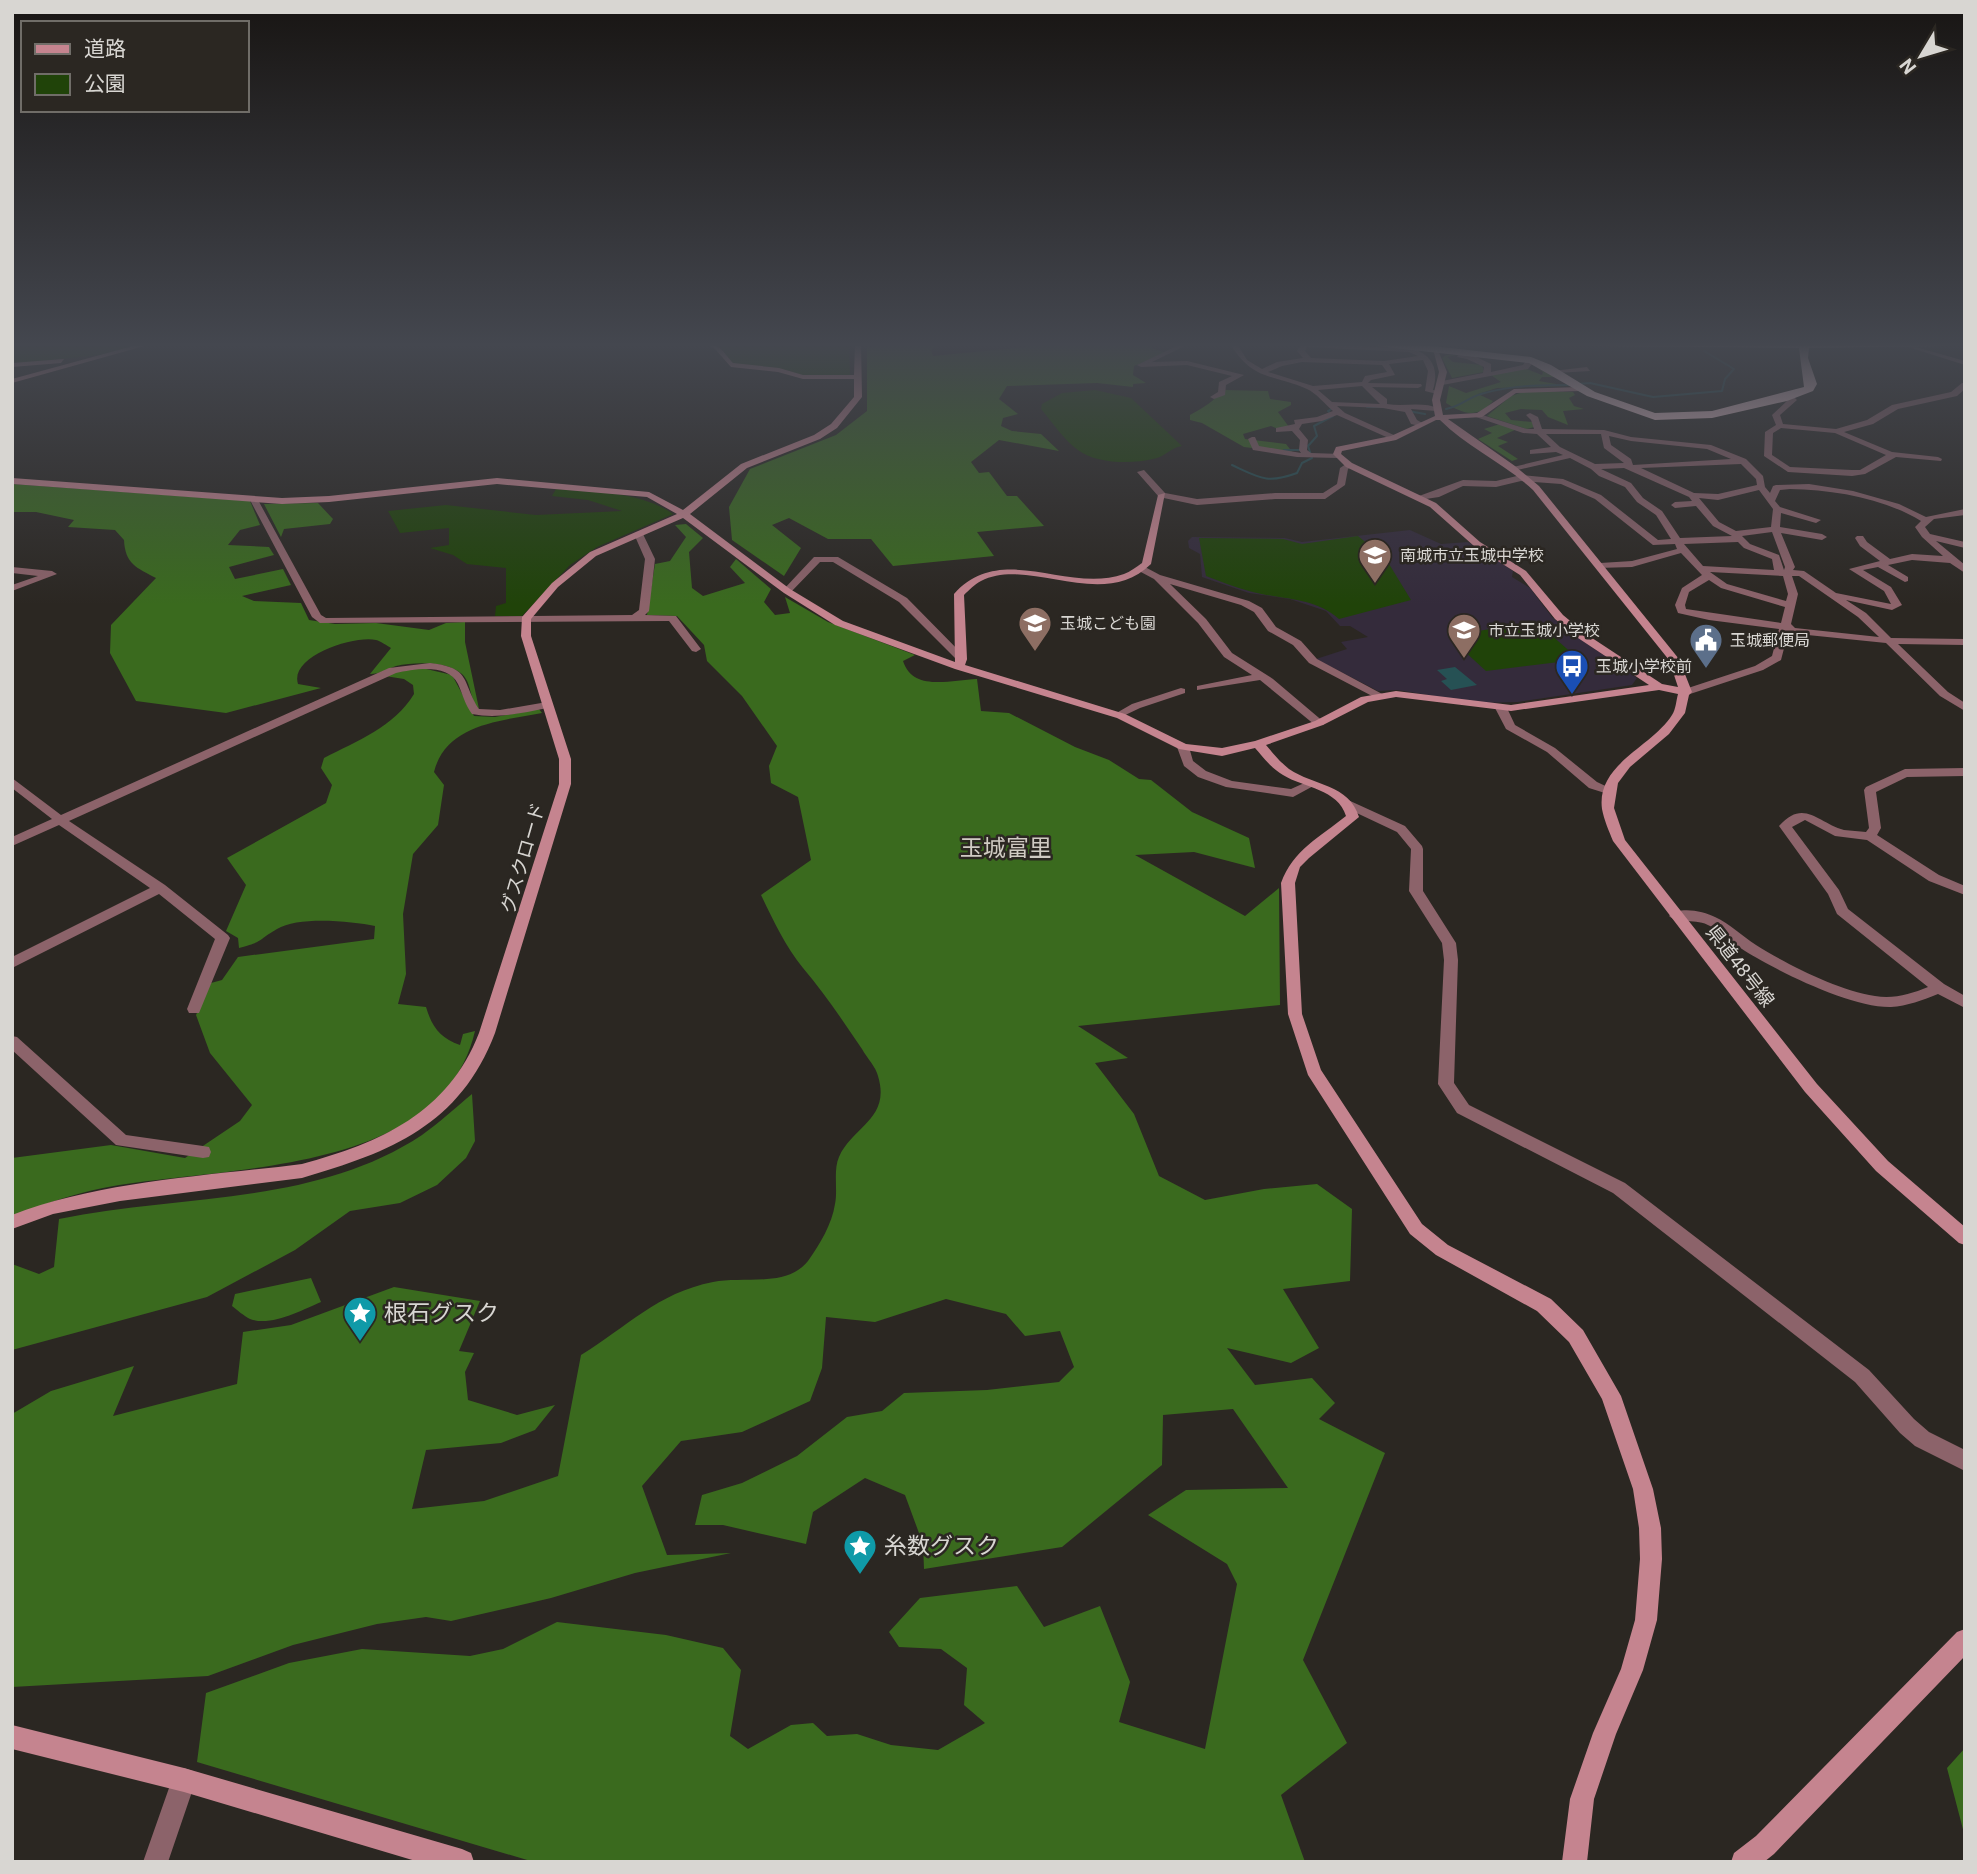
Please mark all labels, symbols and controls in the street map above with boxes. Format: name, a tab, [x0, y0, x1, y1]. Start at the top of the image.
legend	[21, 21, 248, 112]
north arrow	[1886, 21, 1956, 91]
text: 道路	[84, 37, 126, 61]
text: N	[1895, 54, 1921, 79]
text: 公園	[84, 72, 126, 96]
school or university icon: 南城市立玉城中学校	[1356, 536, 1394, 585]
place label: 南城市立玉城中学校	[1400, 546, 1544, 565]
school or university icon: 玉城こども園	[1016, 604, 1054, 653]
school or university icon: 市立玉城小学校	[1445, 611, 1483, 660]
place label: 玉城こども園	[1060, 614, 1156, 633]
place label: 市立玉城小学校	[1488, 621, 1600, 640]
public building icon: 玉城郵便局	[1687, 621, 1725, 670]
place label: 玉城郵便局	[1730, 631, 1810, 650]
bus stop icon: 玉城小学校前	[1553, 647, 1591, 696]
place label: 玉城小学校前	[1596, 657, 1692, 676]
street label: グスクロード	[496, 800, 550, 916]
district label: 玉城富里	[960, 835, 1052, 862]
street label: 県道48号線	[1701, 921, 1779, 1011]
place icon: 根石グスク	[341, 1294, 379, 1343]
place label: 根石グスク	[384, 1300, 499, 1327]
place icon: 糸数グスク	[841, 1527, 879, 1576]
place label: 糸数グスク	[884, 1533, 999, 1560]

